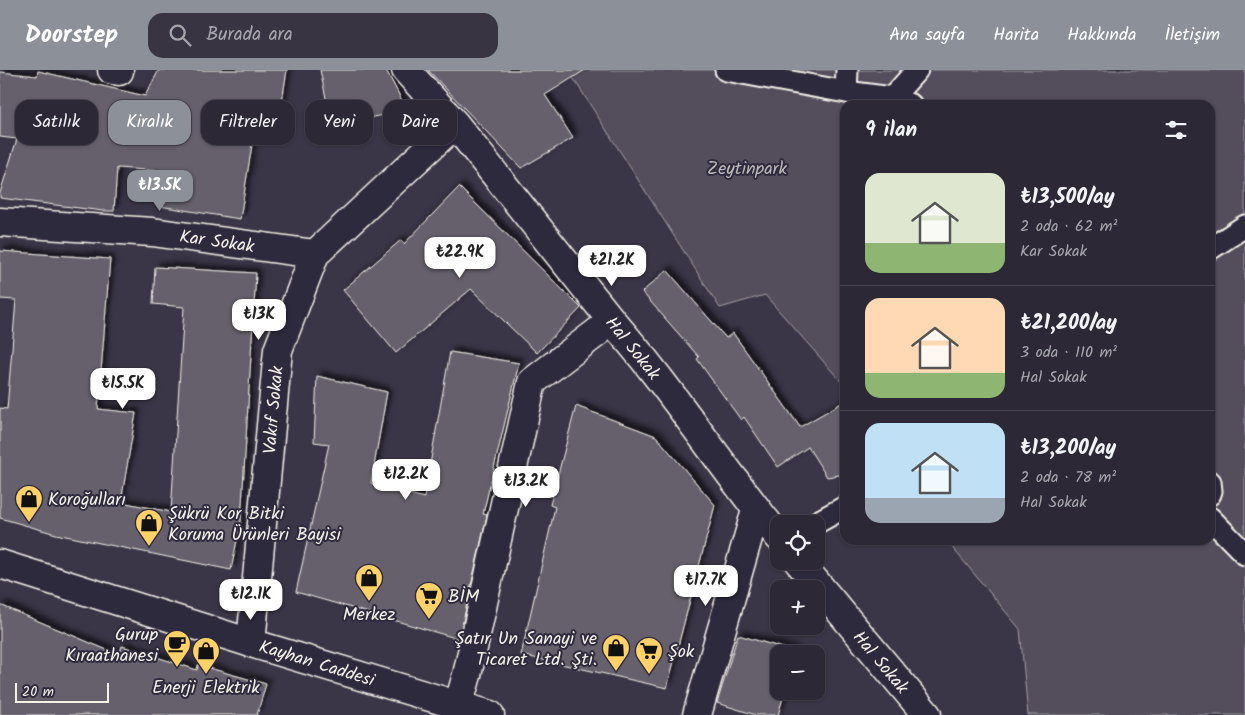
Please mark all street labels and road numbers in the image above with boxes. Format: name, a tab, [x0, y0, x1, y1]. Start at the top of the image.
street label: Kar Sokak	[177, 223, 257, 262]
street label: Hal Sokak	[597, 311, 667, 388]
street label: Vakıf Sokak	[256, 364, 293, 455]
street label: Hal Sokak	[845, 625, 915, 702]
street label: Kayhan Caddesi	[255, 633, 379, 696]

